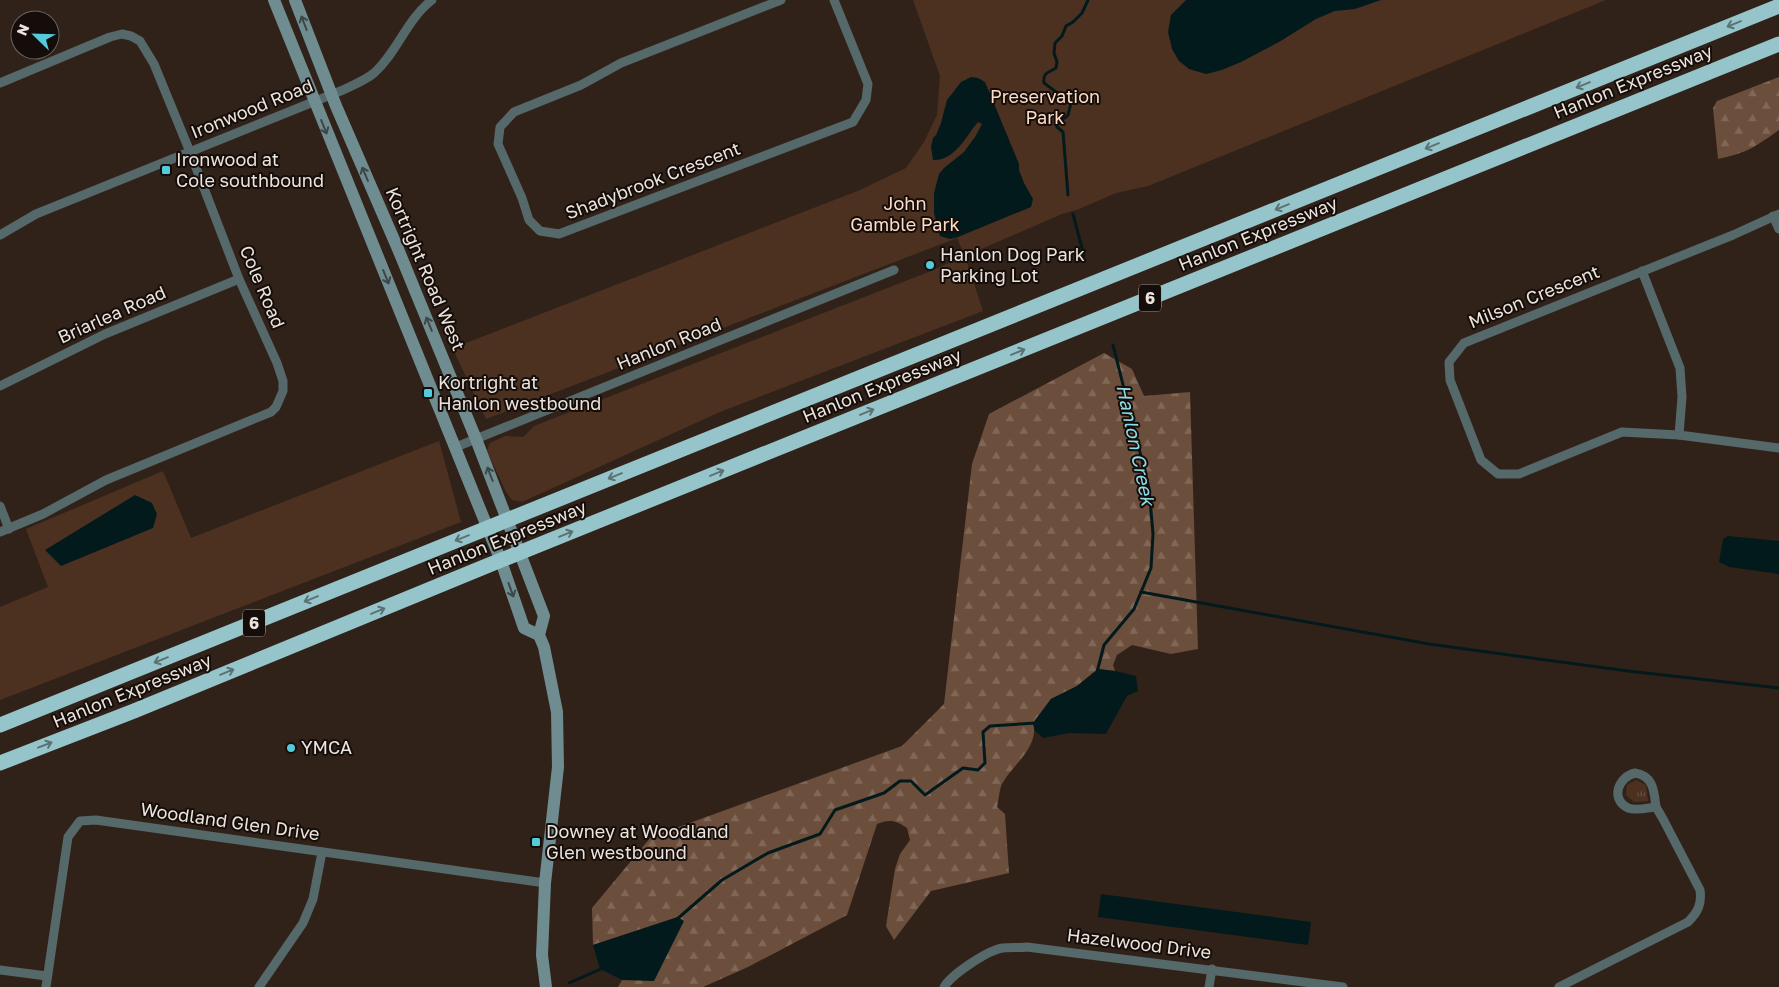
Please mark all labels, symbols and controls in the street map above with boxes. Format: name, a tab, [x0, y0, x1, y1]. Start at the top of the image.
north arrow	[10, 10, 60, 60]
one-way arrow	[299, 16, 308, 32]
one-way arrow	[1727, 20, 1742, 30]
text: N	[13, 22, 32, 38]
street label: Hanlon Expressway	[1550, 39, 1715, 123]
street label: Ironwood Road	[187, 74, 316, 143]
one-way arrow	[1576, 81, 1591, 91]
park label: Preservation Park	[990, 85, 1100, 128]
one-way arrow	[320, 119, 329, 134]
street label: Shadybrook Crescent	[562, 137, 743, 224]
one-way arrow	[1425, 142, 1441, 151]
place label: Ironwood at Cole southbound	[176, 148, 324, 191]
marker: Ironwood at Cole southbound	[160, 164, 172, 176]
one-way arrow	[360, 167, 370, 182]
street label: Kortright Road West	[382, 184, 470, 354]
street label: Hanlon Expressway	[1175, 191, 1340, 275]
park label: John Gamble Park	[850, 192, 960, 235]
one-way arrow	[1275, 203, 1290, 212]
street label: Cole Road	[236, 242, 290, 331]
place label: Hanlon Dog Park Parking Lot	[940, 243, 1085, 286]
marker: Hanlon Dog Park Parking Lot	[924, 259, 936, 271]
street label: Milson Crescent	[1465, 260, 1602, 332]
one-way arrow	[382, 269, 391, 284]
street label: Briarlea Road	[54, 280, 169, 348]
road number: 6	[1139, 284, 1161, 312]
street label: Hanlon Road	[613, 312, 724, 374]
one-way arrow	[423, 316, 432, 331]
street label: Hanlon Expressway	[799, 343, 964, 427]
one-way arrow	[1010, 346, 1025, 356]
place label: Kortright at Hanlon westbound	[438, 371, 601, 414]
water label: Hanlon Creek	[1112, 382, 1161, 510]
marker: Kortright at Hanlon westbound	[422, 387, 434, 399]
one-way arrow	[859, 407, 874, 417]
one-way arrow	[484, 467, 494, 482]
one-way arrow	[709, 468, 724, 478]
one-way arrow	[608, 472, 623, 481]
street label: Hanlon Expressway	[424, 495, 589, 579]
one-way arrow	[558, 529, 573, 539]
one-way arrow	[455, 534, 470, 544]
one-way arrow	[507, 582, 516, 597]
one-way arrow	[304, 596, 319, 605]
one-way arrow	[370, 605, 385, 614]
road number: 6	[243, 610, 265, 636]
street label: Hanlon Expressway	[49, 648, 214, 732]
one-way arrow	[154, 656, 169, 666]
one-way arrow	[219, 667, 234, 677]
place label: YMCA	[301, 736, 352, 758]
one-way arrow	[38, 740, 53, 749]
marker: YMCA	[285, 742, 297, 754]
street label: Woodland Glen Drive	[139, 798, 321, 844]
place label: Downey at Woodland Glen westbound	[546, 820, 729, 863]
marker: Downey at Woodland Glen westbound	[530, 836, 542, 848]
street label: Hazelwood Drive	[1066, 923, 1213, 963]

